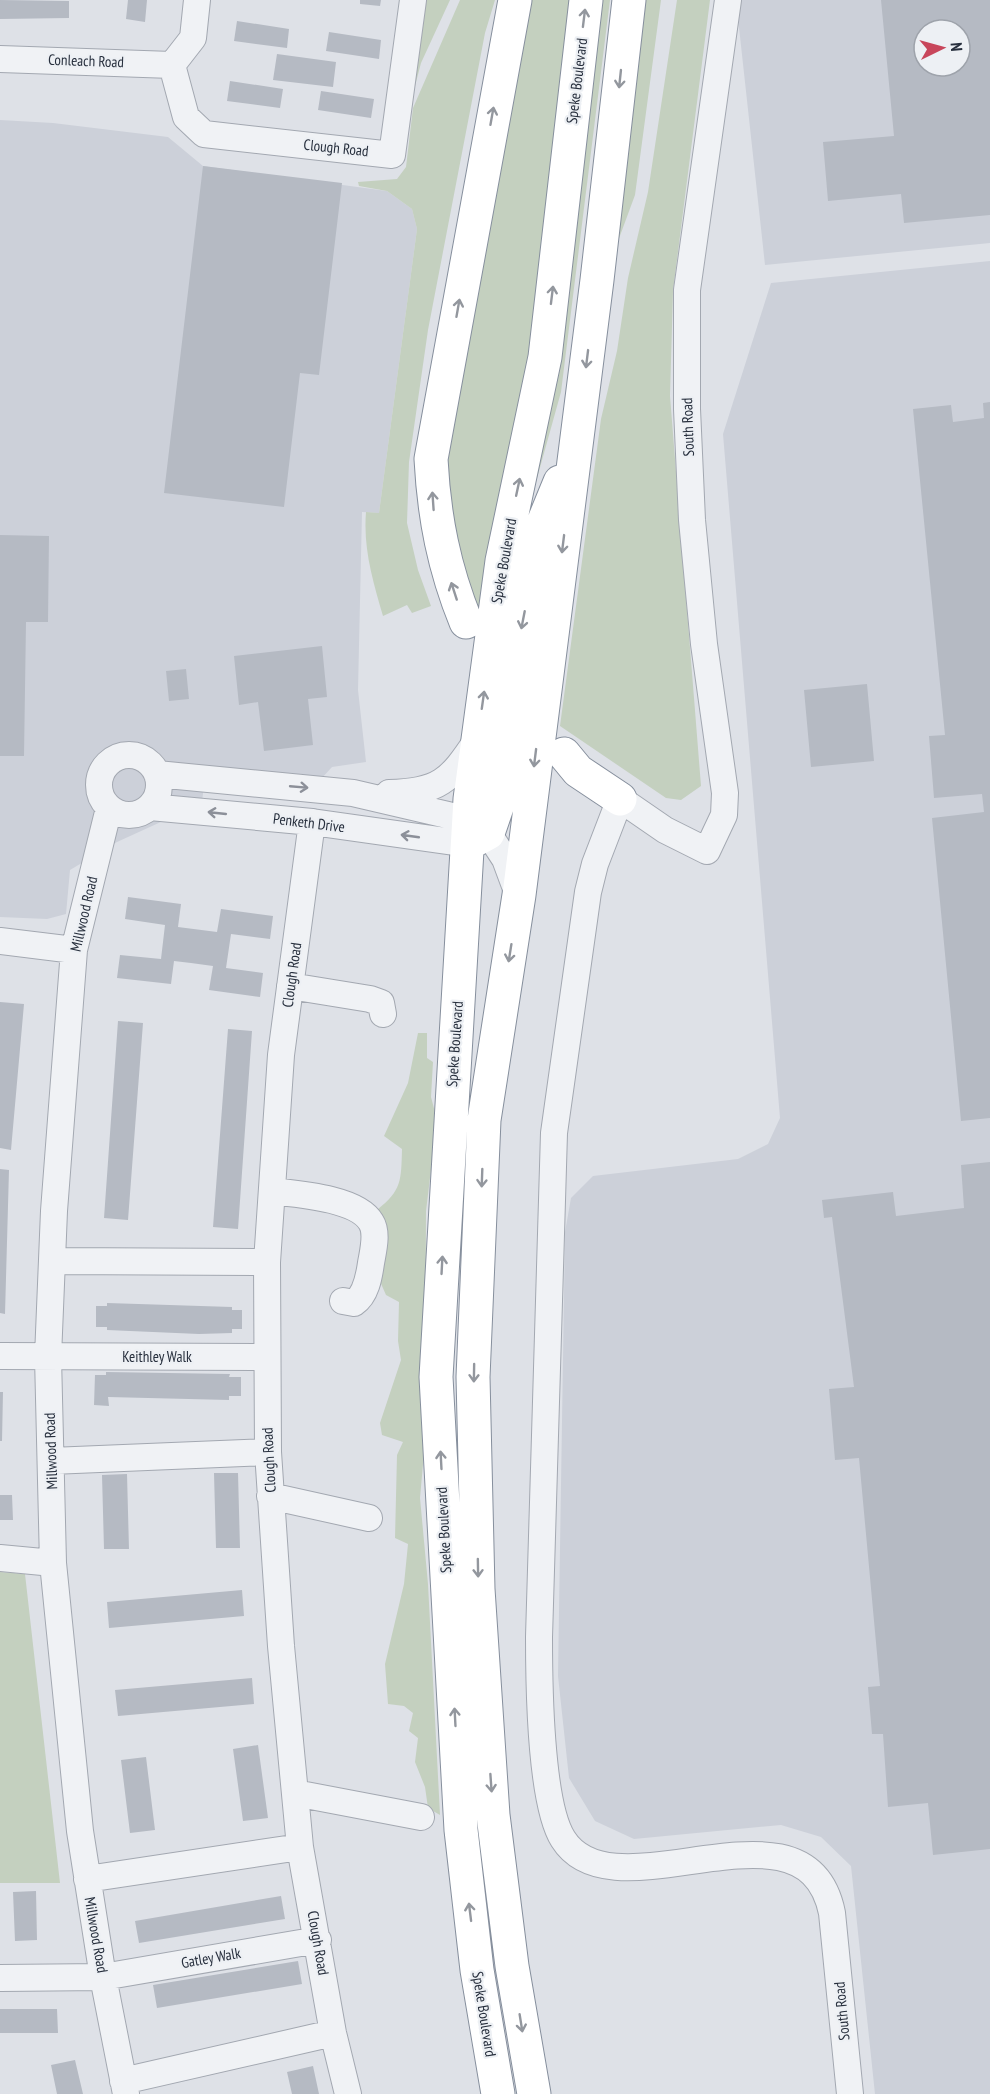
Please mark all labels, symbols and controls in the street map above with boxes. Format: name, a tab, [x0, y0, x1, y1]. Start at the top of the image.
one-way arrow	[579, 8, 590, 28]
north arrow	[912, 18, 972, 78]
street label: Speke Boulevard	[562, 37, 591, 125]
text: N	[947, 42, 967, 52]
street label: Conleach Road	[48, 50, 124, 71]
one-way arrow	[614, 69, 625, 88]
one-way arrow	[487, 107, 498, 126]
street label: Clough Road	[303, 135, 369, 160]
one-way arrow	[547, 286, 558, 305]
one-way arrow	[453, 299, 464, 318]
one-way arrow	[582, 348, 593, 368]
street label: South Road	[677, 397, 698, 457]
one-way arrow	[512, 477, 524, 496]
one-way arrow	[428, 491, 439, 511]
street label: Speke Boulevard	[487, 517, 520, 605]
one-way arrow	[558, 534, 569, 553]
one-way arrow	[448, 582, 459, 601]
one-way arrow	[517, 609, 528, 629]
one-way arrow	[478, 690, 489, 710]
one-way arrow	[530, 748, 541, 768]
one-way arrow	[288, 782, 308, 793]
one-way arrow	[207, 807, 227, 818]
street label: Penketh Drive	[272, 809, 346, 836]
one-way arrow	[401, 831, 421, 842]
street label: Millwood Road	[66, 874, 101, 953]
street label: Clough Road	[278, 941, 305, 1009]
one-way arrow	[504, 942, 515, 962]
street label: Speke Boulevard	[442, 1000, 467, 1088]
one-way arrow	[476, 1168, 488, 1188]
one-way arrow	[437, 1255, 448, 1275]
street label: Keithley Walk	[122, 1347, 192, 1366]
one-way arrow	[468, 1362, 480, 1382]
street label: Millwood Road	[40, 1412, 61, 1490]
street label: Clough Road	[257, 1427, 280, 1493]
one-way arrow	[435, 1450, 446, 1470]
street label: Speke Boulevard	[432, 1487, 455, 1574]
one-way arrow	[472, 1557, 484, 1577]
one-way arrow	[449, 1708, 460, 1728]
one-way arrow	[486, 1773, 497, 1793]
street label: Millwood Road	[80, 1895, 113, 1974]
one-way arrow	[464, 1902, 475, 1922]
street label: Clough Road	[303, 1909, 334, 1977]
street label: Gatley Walk	[180, 1943, 242, 1972]
street label: Speke Boulevard	[468, 1970, 501, 2058]
street label: South Road	[829, 1981, 854, 2041]
one-way arrow	[516, 2013, 527, 2032]

